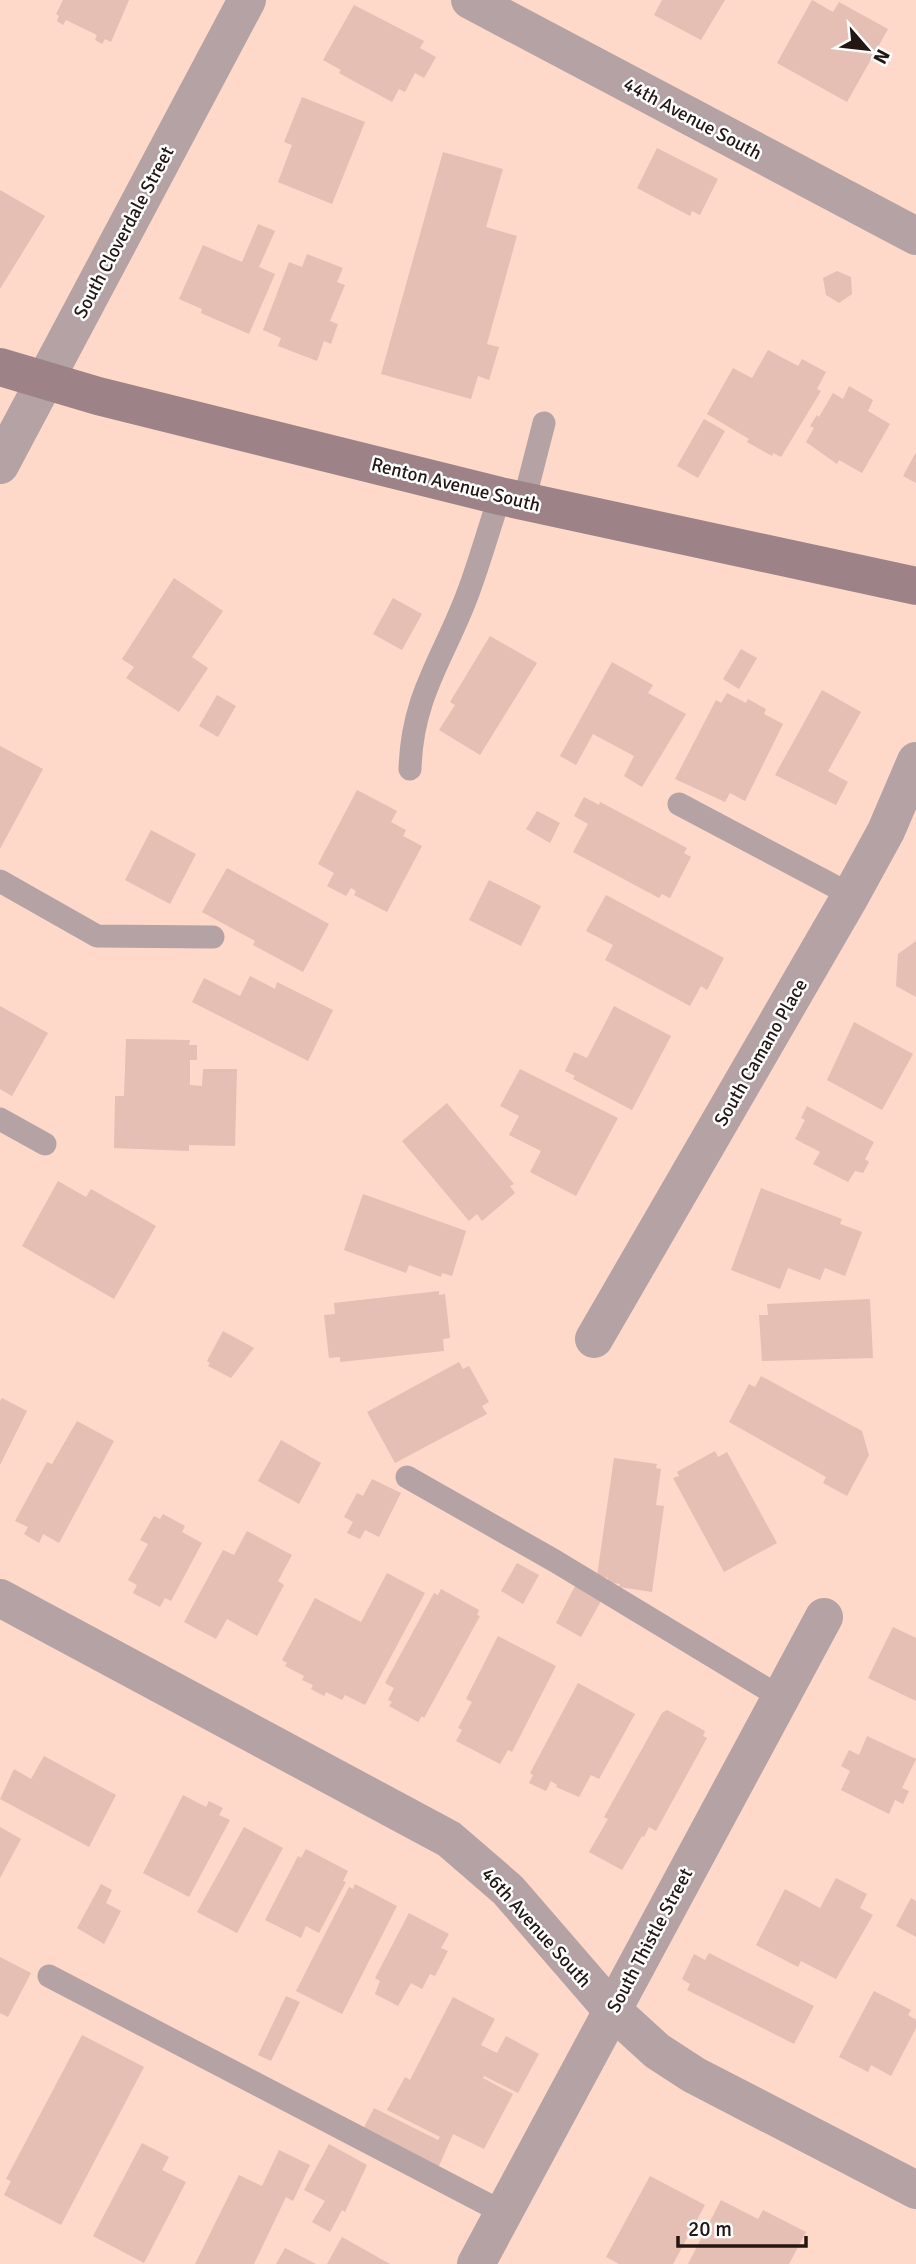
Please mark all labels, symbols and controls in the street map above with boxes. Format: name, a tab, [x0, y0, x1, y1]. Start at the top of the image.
north arrow	[832, 14, 902, 84]
text: N	[867, 45, 895, 68]
street label: 44th Avenue South	[619, 72, 766, 165]
street label: South Cloverdale Street	[68, 142, 180, 323]
street label: Renton Avenue South	[369, 452, 543, 518]
street label: South Camano Place	[709, 974, 813, 1131]
street label: 46th Avenue South	[476, 1863, 596, 1993]
street label: South Thistle Street	[602, 1864, 698, 2017]
scale bar	[678, 2204, 806, 2248]
text: 20 m	[688, 2216, 732, 2242]

